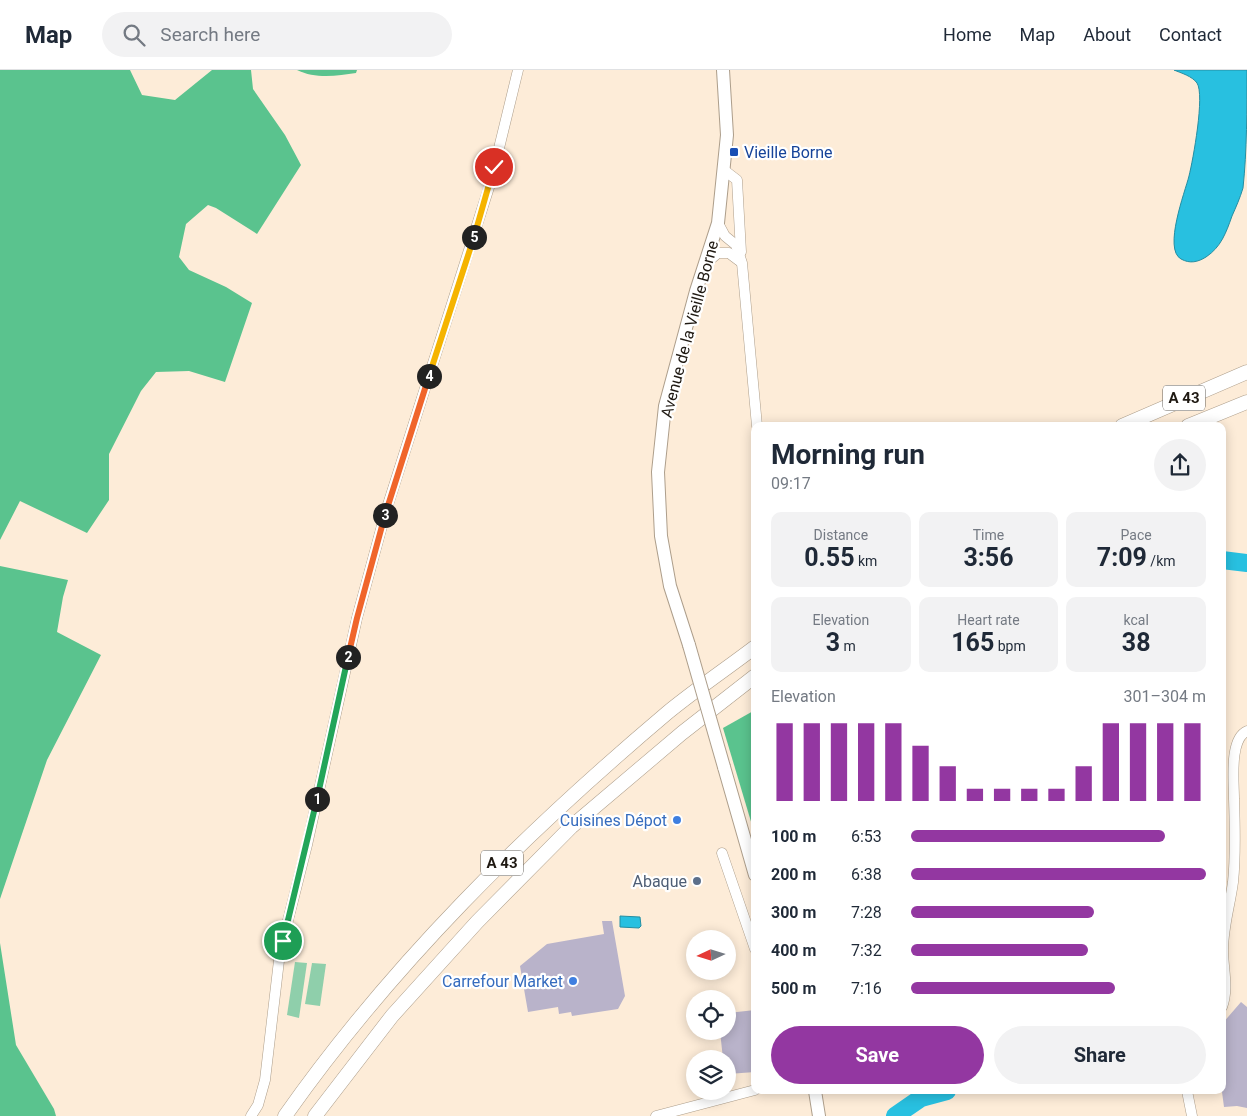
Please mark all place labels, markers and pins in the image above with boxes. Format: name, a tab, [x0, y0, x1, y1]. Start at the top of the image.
place label: Vieille Borne	[744, 143, 833, 162]
pin	[473, 146, 515, 188]
marker: Vieille Borne	[728, 146, 740, 158]
pin: 5	[462, 224, 486, 250]
pin: 4	[416, 364, 442, 388]
pin: 3	[372, 502, 398, 528]
pin: 2	[336, 644, 360, 670]
pin: 1	[304, 786, 330, 812]
place label: Cuisines Dépot	[560, 811, 667, 830]
marker: Cuisines Dépot	[671, 814, 683, 826]
place label: Abaque	[632, 872, 687, 891]
marker: Abaque	[691, 875, 703, 887]
pin	[262, 920, 304, 962]
place label: Carrefour Market	[442, 972, 563, 991]
marker: Carrefour Market	[567, 975, 579, 987]

